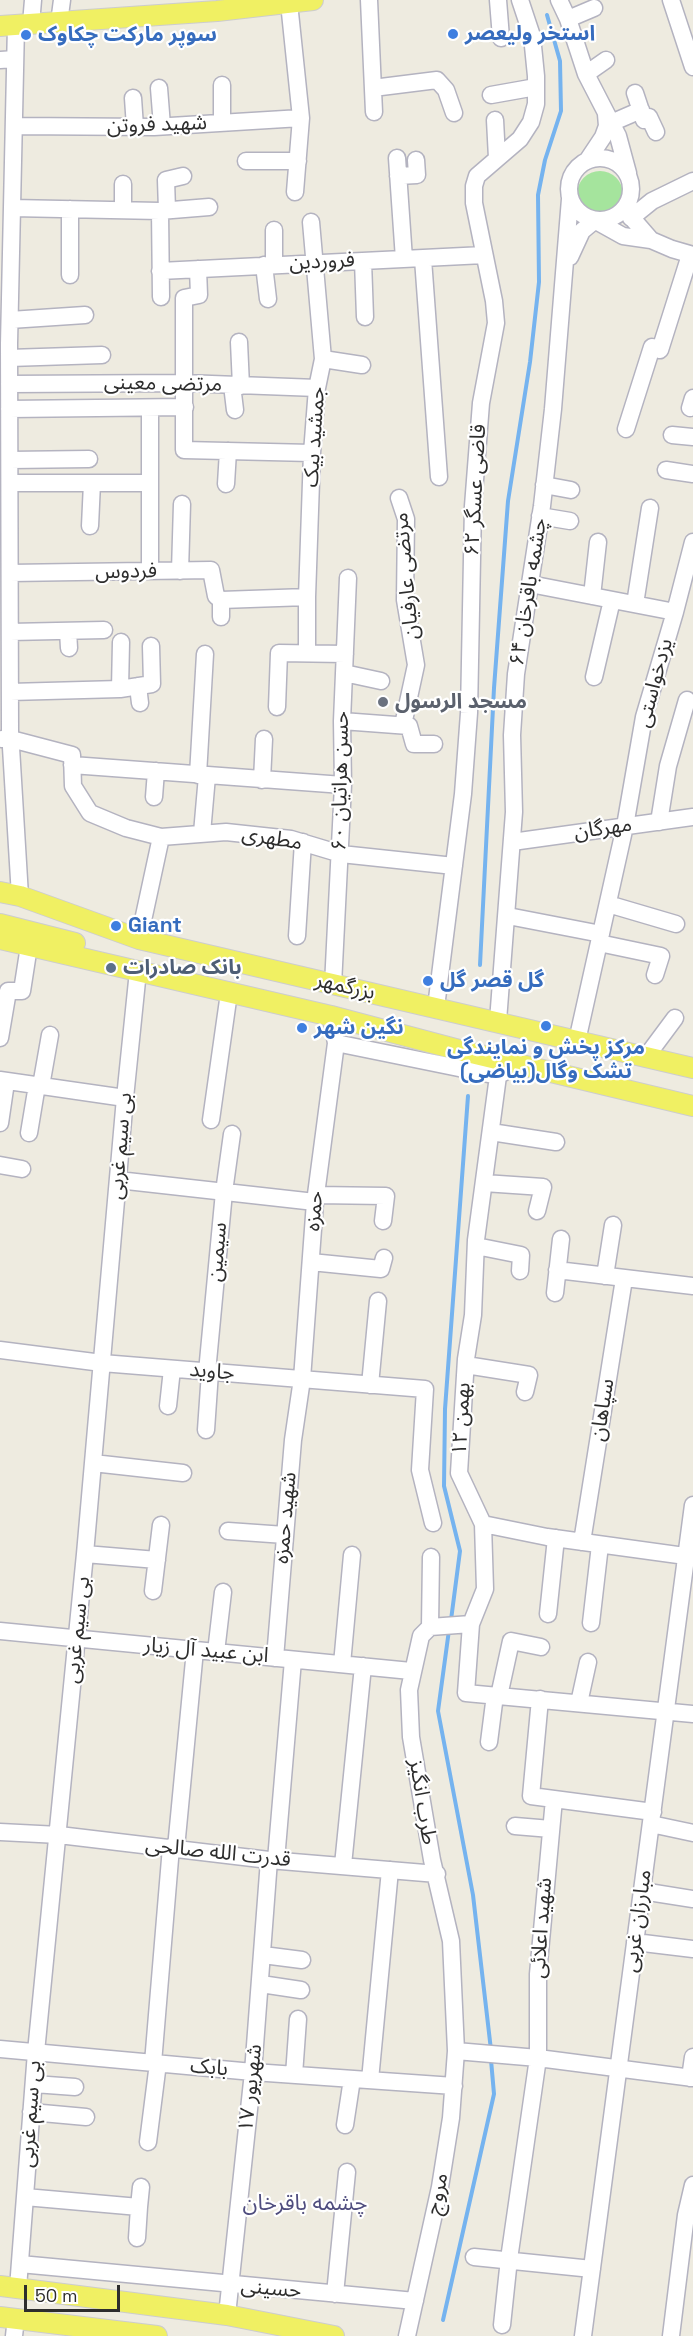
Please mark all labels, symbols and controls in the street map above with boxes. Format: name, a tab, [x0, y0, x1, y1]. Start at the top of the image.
place label: استخر ولیعصر	[465, 21, 595, 47]
place label: سوپر مارکت چکاوک	[38, 22, 217, 48]
marker: استخر ولیعصر	[446, 27, 460, 41]
marker: سوپر مارکت چکاوک	[19, 28, 33, 42]
street label: شهید فروتن	[106, 111, 208, 139]
street label: فروردین	[288, 248, 356, 276]
street label: مرتضی معینی	[104, 370, 222, 398]
street label: جمشید بیک	[299, 386, 331, 488]
street label: قاضی عسگر ۶۲	[460, 423, 492, 557]
street label: مرتضی عارفیان	[389, 512, 425, 640]
street label: چشمه باقرخان ۶۴	[505, 517, 553, 667]
street label: فردوس	[95, 559, 157, 585]
street label: یزدخواستی	[631, 636, 679, 730]
place label: مسجد الرسول	[395, 689, 527, 715]
marker: مسجد الرسول	[376, 695, 390, 709]
street label: حسن هراتیان ۶۰	[327, 711, 355, 851]
street label: مهرگان	[572, 812, 634, 846]
street label: مطهری	[240, 822, 304, 856]
place label: Giant	[128, 913, 182, 939]
marker: Giant	[109, 919, 123, 933]
place label: بانک صادرات	[123, 955, 242, 981]
marker: بانک صادرات	[104, 961, 118, 975]
street label: بزرگمهر	[313, 968, 377, 1006]
place label: گل قصر گل	[440, 968, 544, 994]
marker: گل قصر گل	[421, 974, 435, 988]
place label: نگین شهر	[314, 1015, 404, 1041]
marker: مرکز پخش و نمایندگی تشک وگال(بیاضی)	[539, 1019, 553, 1033]
marker: نگین شهر	[295, 1021, 309, 1035]
place label: مرکز پخش و نمایندگی تشک وگال(بیاضی)	[447, 1035, 645, 1085]
street label: بی سیم غربی	[104, 1091, 138, 1201]
street label: حمزه	[301, 1190, 329, 1232]
street label: سیمین	[203, 1221, 233, 1283]
street label: جاوید	[188, 1357, 236, 1387]
street label: سپاهان	[586, 1377, 620, 1443]
street label: ۱۲ بهمن	[448, 1382, 476, 1456]
street label: شهید حمزه	[269, 1471, 303, 1565]
street label: بی سیم غربی	[60, 1575, 96, 1685]
street label: ابن عبید آل زیار	[142, 1633, 270, 1669]
street label: طرب انگیز	[403, 1757, 441, 1847]
street label: قدرت الله صالحی	[144, 1833, 292, 1873]
street label: مبارزان غربی	[618, 1868, 658, 1974]
street label: شهید اعلائی	[526, 1877, 558, 1979]
street label: ۱۷ شهریور	[234, 2043, 268, 2133]
street label: بابک	[189, 2054, 229, 2082]
street label: بی سیم غربی	[15, 2060, 47, 2168]
street label: مروج	[422, 2171, 454, 2217]
district label: چشمه باقرخان	[242, 2191, 368, 2217]
scale bar	[27, 2273, 123, 2311]
street label: حسینی	[240, 2274, 302, 2304]
text: 50 m	[35, 2284, 77, 2307]

